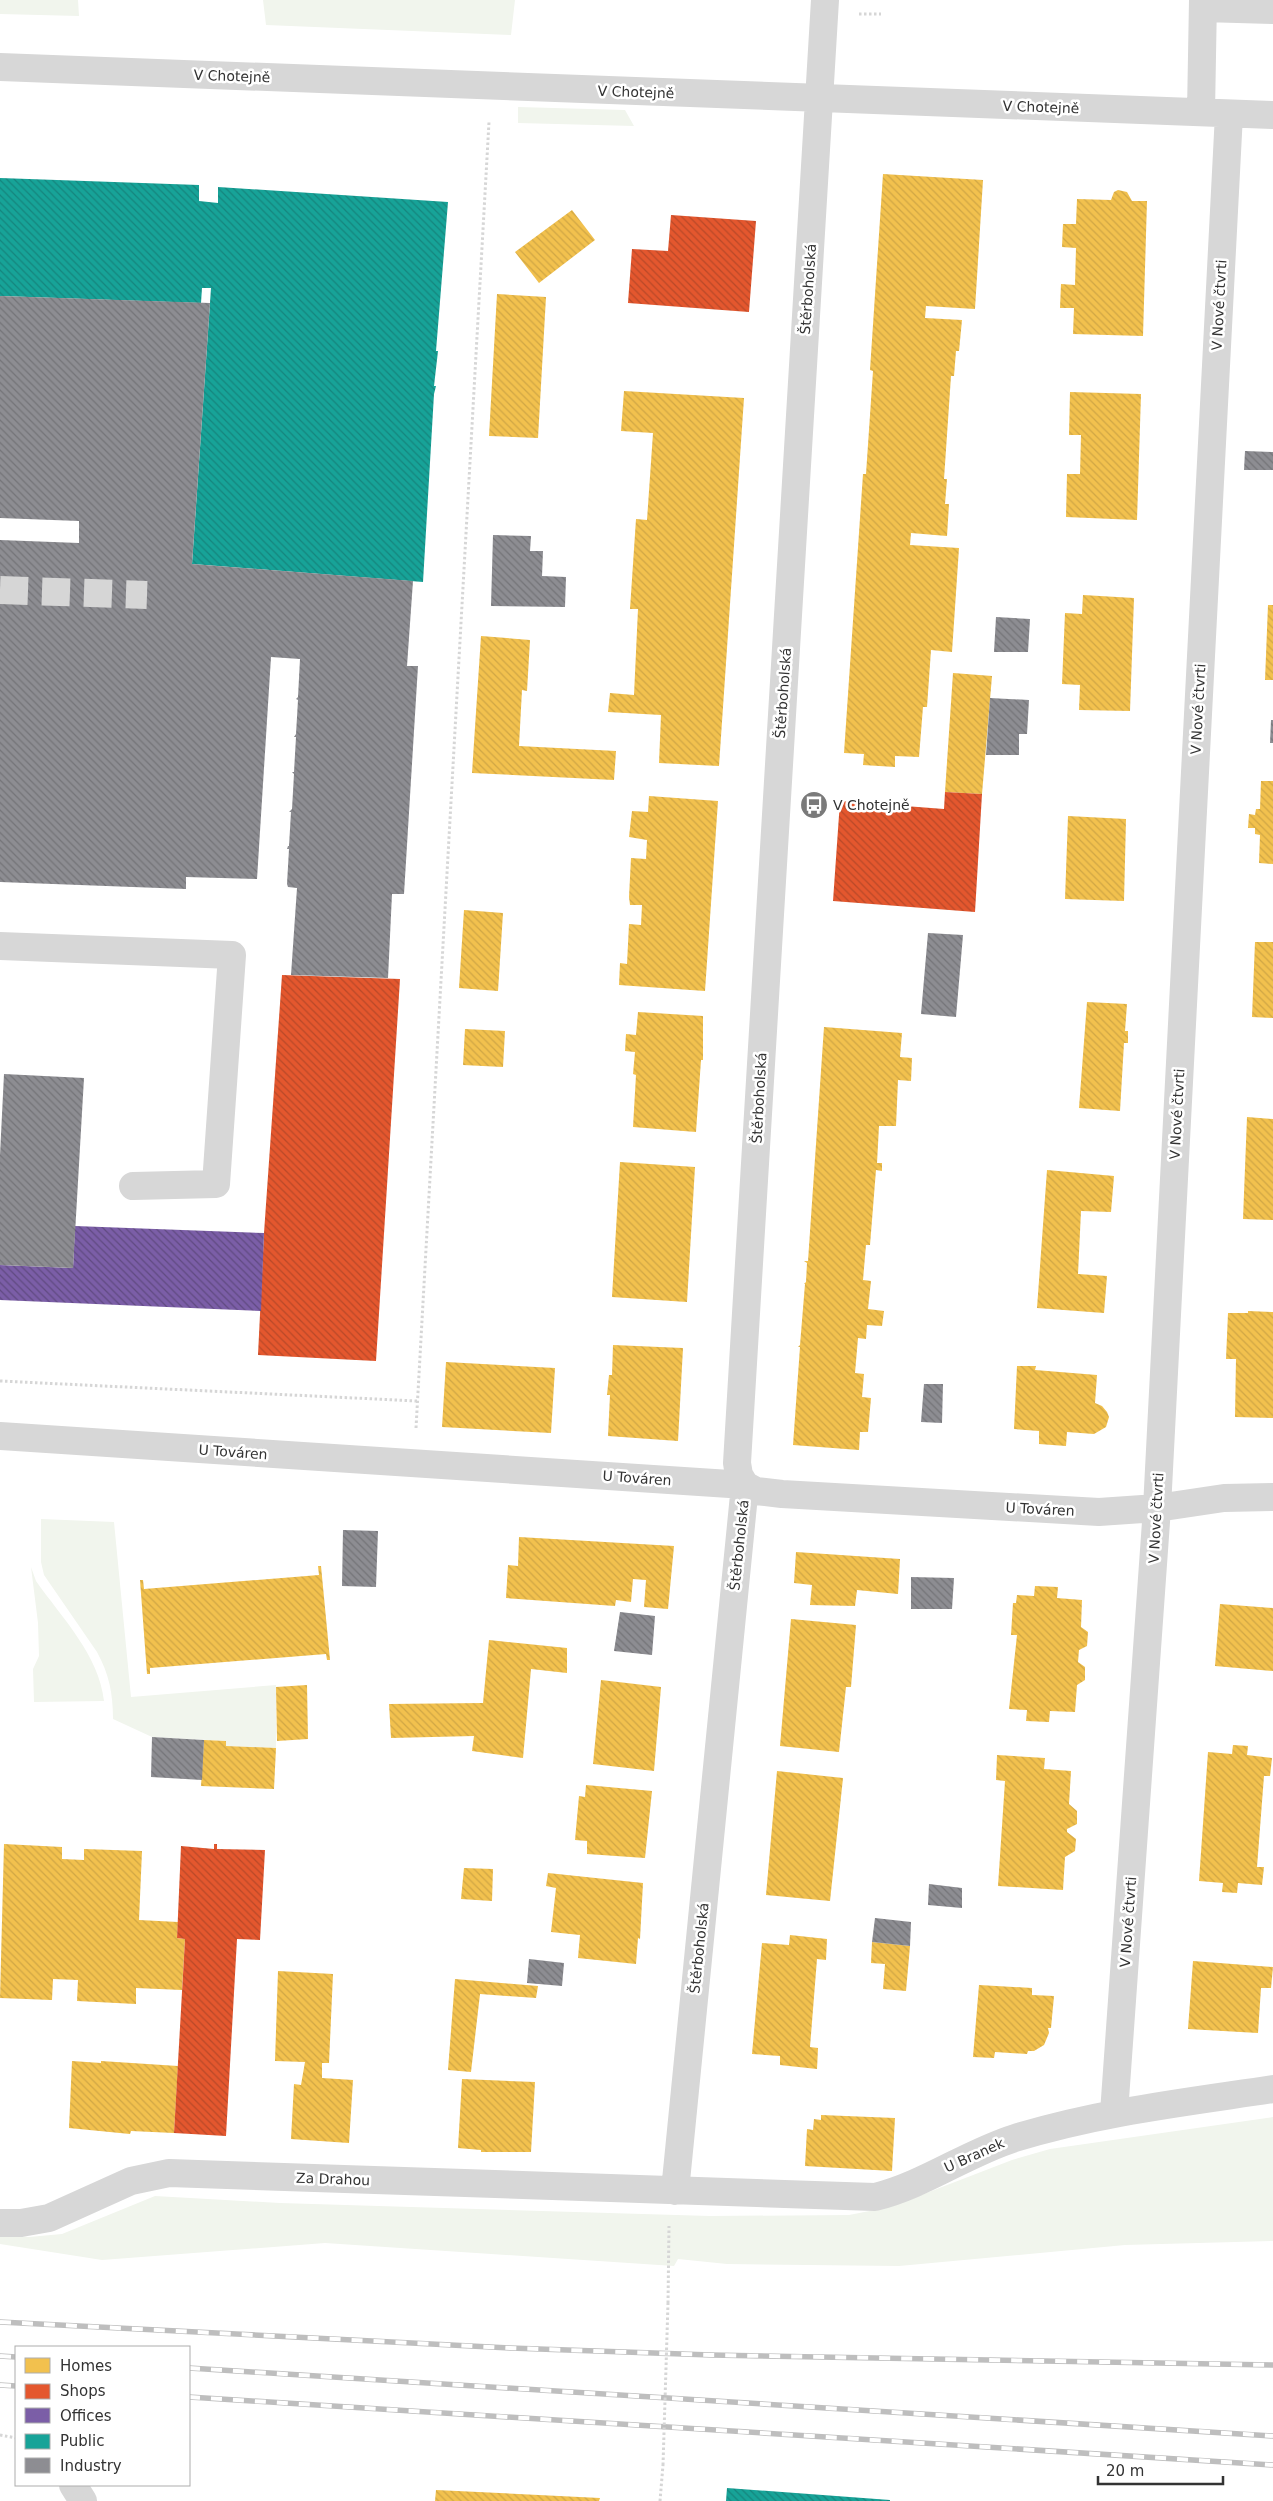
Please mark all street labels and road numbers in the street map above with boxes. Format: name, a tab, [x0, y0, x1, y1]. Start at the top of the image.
street label: V Chotejně	[193, 67, 271, 85]
street label: V Chotejně	[597, 83, 675, 101]
street label: V Chotejně	[1002, 98, 1080, 116]
street label: Štěrboholská	[796, 243, 819, 335]
street label: V Nové čtvrti	[1209, 259, 1229, 351]
street label: Štěrboholská	[771, 647, 794, 739]
street label: V Nové čtvrti	[1188, 663, 1208, 755]
street label: Štěrboholská	[748, 1052, 769, 1144]
street label: V Nové čtvrti	[1167, 1068, 1187, 1160]
street label: U Továren	[198, 1442, 268, 1462]
street label: U Továren	[602, 1468, 672, 1488]
street label: V Nové čtvrti	[1146, 1472, 1166, 1564]
street label: Štěrboholská	[725, 1499, 752, 1591]
street label: U Továren	[1005, 1499, 1075, 1519]
street label: V Nové čtvrti	[1117, 1876, 1139, 1968]
street label: Štěrboholská	[685, 1902, 712, 1994]
street label: U Branek	[941, 2134, 1007, 2175]
street label: Za Drahou	[296, 2170, 370, 2188]

